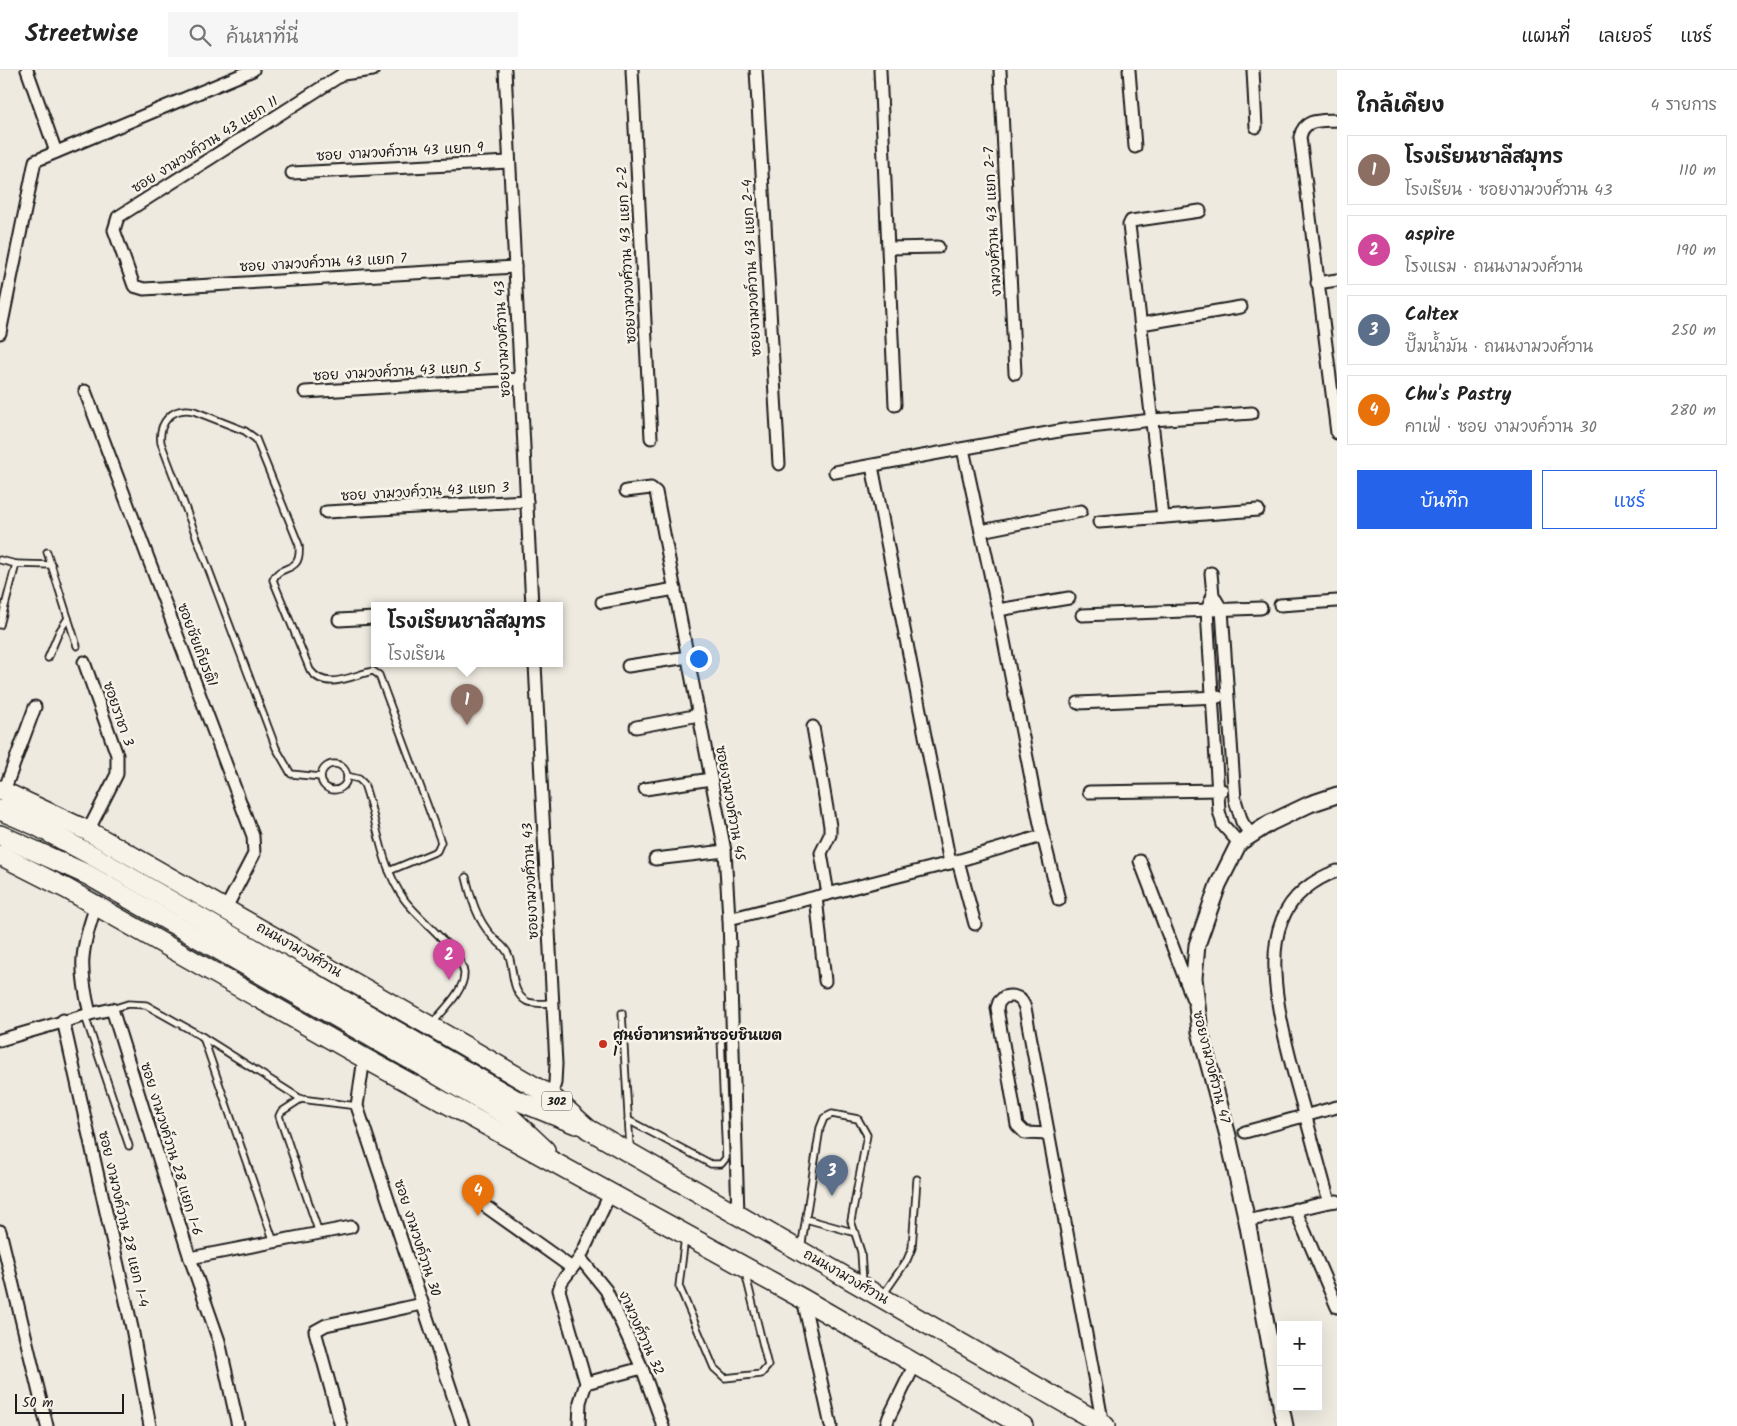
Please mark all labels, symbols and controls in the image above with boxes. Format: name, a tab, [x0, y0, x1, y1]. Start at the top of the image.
search box	[168, 12, 518, 57]
text: Streetwise	[25, 15, 138, 54]
icon: search	[186, 21, 214, 49]
text: ค้นหาที่นี่	[226, 23, 298, 53]
text: แผนที่	[1522, 23, 1570, 52]
text: เลเยอร์	[1598, 23, 1652, 52]
text: แชร์	[1680, 23, 1712, 52]
text: ใกล้เคียง	[1357, 90, 1444, 123]
street label: ซอย งามวงค์วาน 43 แยก 11	[127, 91, 283, 199]
text: 4 รายการ	[1650, 93, 1717, 118]
street label: ซอย งามวงค์วาน 43 แยก 9	[316, 137, 484, 167]
text: โรงเรียนชาลีสมุทร	[1405, 143, 1563, 173]
street label: งามวงศ์วาน 43 แยก 2-7	[978, 146, 1008, 298]
text: 1	[1372, 158, 1376, 183]
text: 110 m	[1679, 158, 1716, 183]
street label: ซอยงามวงศ์วาน 43 แยก 2-2	[611, 166, 643, 344]
text: โรงเรียน · ซอยงามวงศ์วาน 43	[1405, 178, 1612, 203]
street label: ซอยงามวงค์วาน 43 แยก 2-4	[736, 179, 768, 357]
text: aspire	[1405, 220, 1455, 250]
text: 2	[1369, 238, 1379, 263]
text: 190 m	[1676, 238, 1716, 263]
street label: ซอย งามวงค์วาน 43 แยก 7	[239, 248, 408, 278]
text: โรงแรม · ถนนงามวงศ์วาน	[1405, 255, 1583, 280]
street label: ซอยงามวงศ์วาน 43	[489, 280, 517, 398]
text: Caltex	[1405, 300, 1458, 330]
text: 3	[1370, 318, 1378, 343]
text: 250 m	[1671, 318, 1716, 343]
text: ปั๊มน้ำมัน · ถนนงามวงศ์วาน	[1405, 335, 1593, 360]
street label: ซอย งามวงค์วาน 43 แยก 5	[312, 357, 483, 387]
text: Chu's Pastry	[1405, 380, 1511, 410]
text: 4	[1370, 398, 1378, 423]
text: 280 m	[1670, 398, 1716, 423]
text: คาเฟ่ · ซอย งามวงค์วาน 30	[1405, 415, 1597, 440]
button: บันทึก	[1357, 470, 1532, 529]
button: แชร์	[1542, 470, 1717, 529]
street label: ซอย งามวงค์วาน 43 แยก 3	[340, 477, 510, 507]
street label: ซอยชัยเกียรติ1	[171, 600, 223, 690]
popup	[371, 602, 563, 667]
text: โรงเรียนชาลีสมุทร	[388, 608, 546, 638]
text: โรงเรียน	[388, 643, 445, 668]
your location	[686, 646, 712, 672]
street label: ซอยราชา 3	[97, 679, 139, 749]
pin: 1	[451, 684, 483, 725]
street label: ซอยงามวงศ์วาน 45	[709, 744, 751, 864]
street label: ซอยงามวงศ์วาน 43	[517, 822, 545, 940]
street label: ถนนงามวงศ์วาน	[252, 917, 347, 984]
pin: 2	[433, 939, 465, 980]
street label: ซอยงามวงศ์วาน 47	[1186, 1008, 1236, 1126]
place label: ศูนย์อาหารหน้าซอยชินเขต 1	[613, 1025, 782, 1063]
marker: ศูนย์อาหารหน้าซอยชินเขต 1	[597, 1038, 609, 1050]
street label: ซอย งามวงค์วาน 28 แยก 1-6	[134, 1060, 208, 1238]
road number: 302	[542, 1091, 572, 1110]
street label: ซอย งามวงค์วาน 28 แยก 1-4	[92, 1129, 154, 1310]
pin: 3	[816, 1155, 848, 1196]
pin: 4	[462, 1175, 494, 1216]
street label: ซอย งามวงค์วาน 30	[388, 1177, 446, 1299]
street label: ถนนงามวงศ์วาน	[799, 1244, 894, 1311]
street label: งามวงศ์วาน 32	[612, 1287, 670, 1379]
map controls	[1277, 1321, 1322, 1411]
button: +	[1277, 1321, 1322, 1366]
button: −	[1277, 1366, 1322, 1411]
scale bar	[15, 1391, 124, 1414]
text: 50 m	[22, 1392, 53, 1414]

